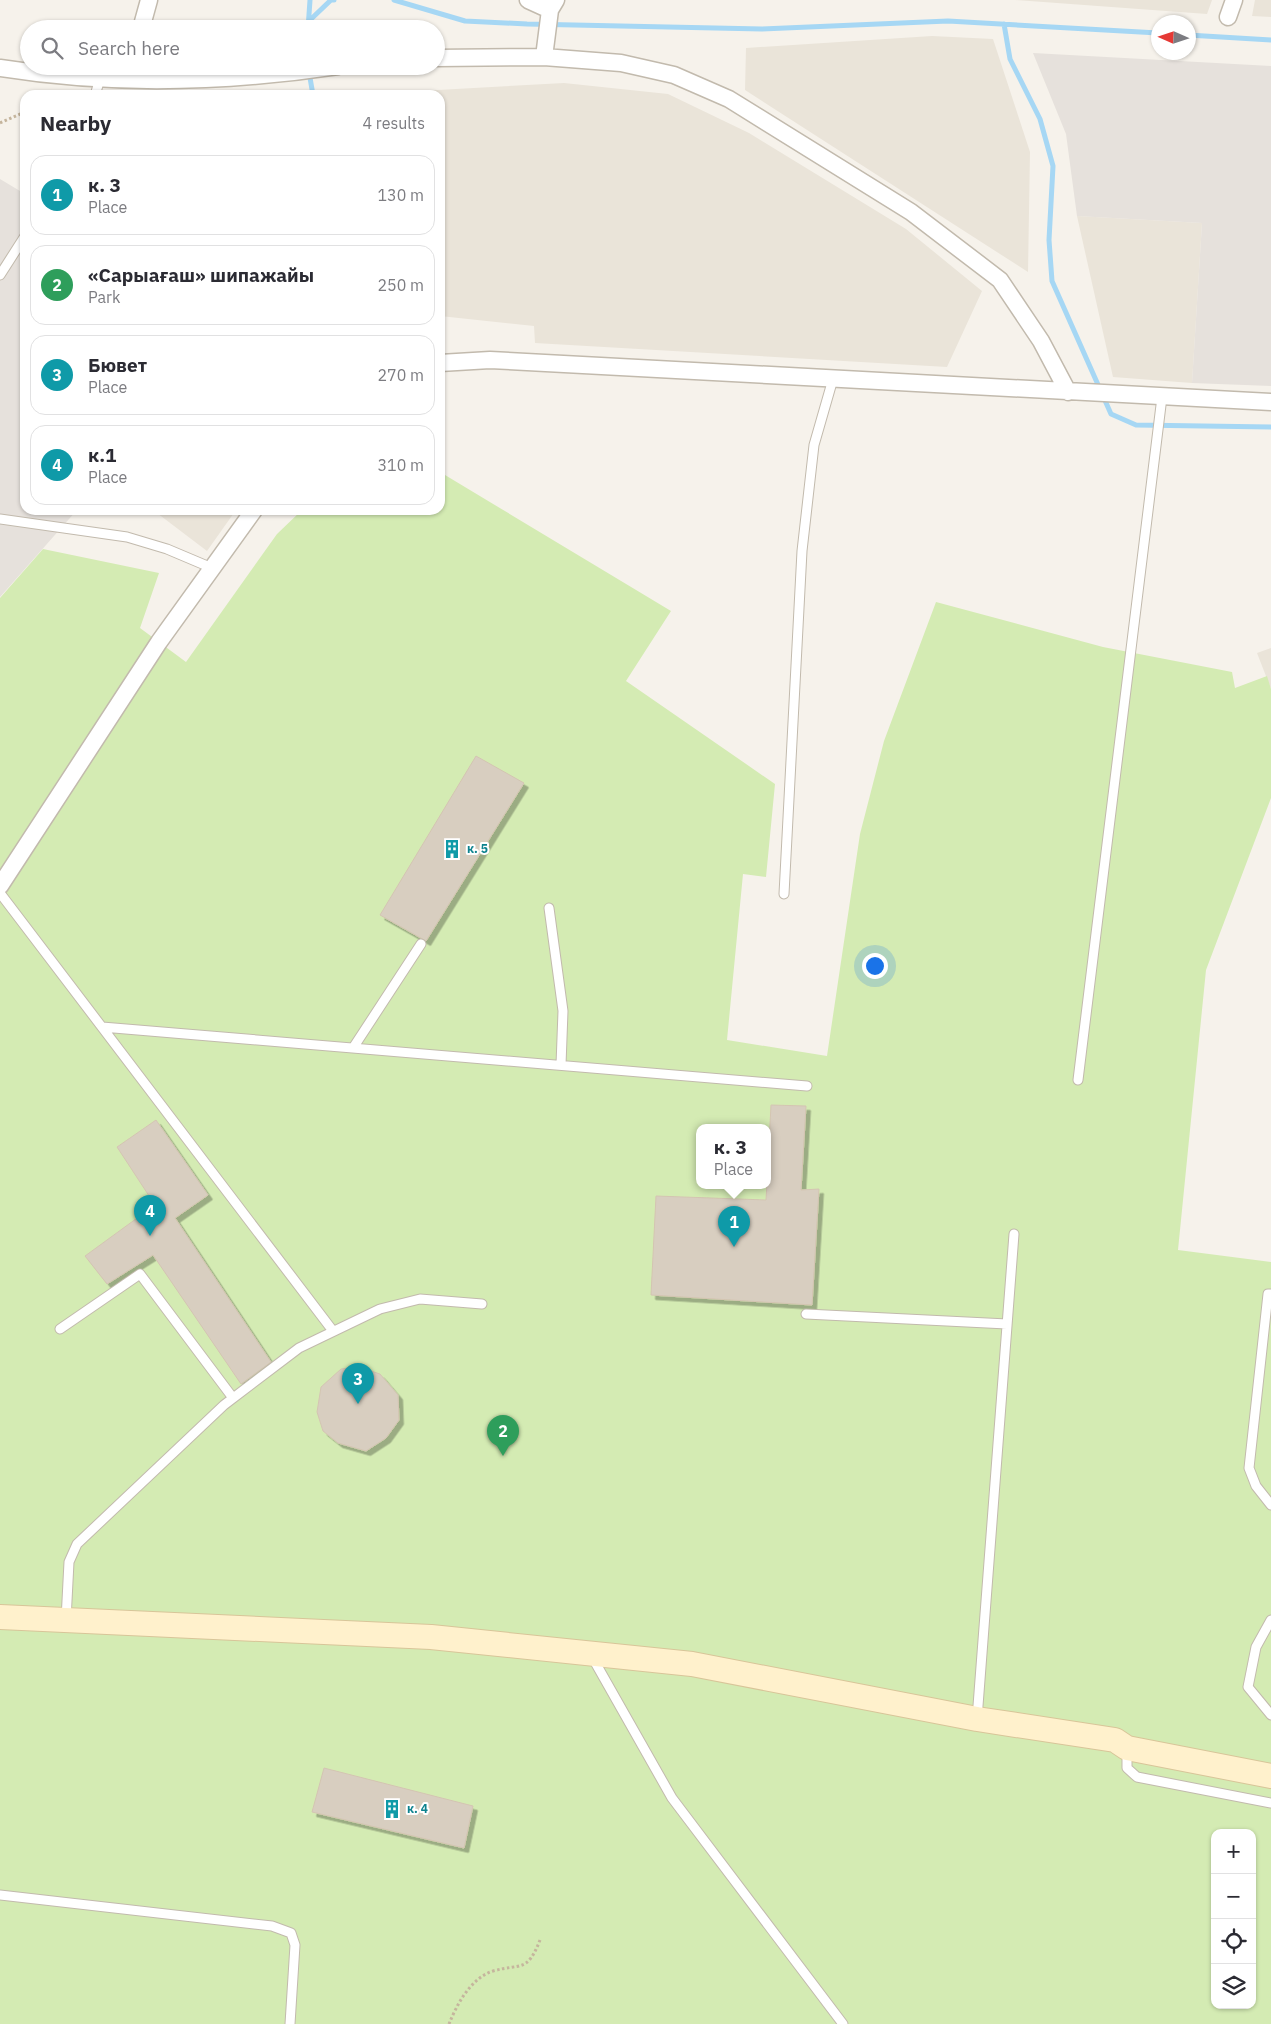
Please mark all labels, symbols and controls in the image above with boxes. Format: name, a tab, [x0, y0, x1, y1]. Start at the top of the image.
north arrow	[1151, 15, 1196, 60]
search box	[20, 20, 445, 75]
icon: search	[38, 34, 66, 62]
text: Search here	[78, 36, 180, 60]
text: Nearby	[40, 109, 111, 137]
text: 4 results	[362, 113, 425, 133]
text: к. 3	[88, 173, 121, 197]
text: 1	[52, 185, 62, 205]
text: 130 m	[377, 185, 424, 205]
text: Place	[88, 197, 127, 217]
text: «Сарыағаш» шипажайы	[88, 263, 314, 287]
text: 2	[52, 275, 62, 295]
text: 250 m	[377, 275, 424, 295]
text: Park	[88, 287, 120, 307]
text: Бювет	[88, 353, 147, 377]
text: 3	[52, 365, 62, 385]
text: 270 m	[377, 365, 424, 385]
text: Place	[88, 377, 127, 397]
text: к.1	[88, 443, 117, 467]
text: 4	[52, 455, 62, 475]
text: 310 m	[377, 455, 424, 475]
text: Place	[88, 467, 127, 487]
building icon: к. 5	[441, 838, 463, 860]
place label: к. 5	[467, 841, 488, 856]
your location	[862, 953, 888, 979]
popup	[696, 1124, 771, 1189]
text: к. 3	[714, 1135, 747, 1159]
text: Place	[714, 1159, 753, 1179]
pin: 4	[134, 1195, 166, 1236]
pin: 1	[718, 1206, 750, 1247]
pin: 3	[342, 1363, 374, 1404]
pin: 2	[487, 1415, 519, 1456]
building icon: к. 4	[381, 1798, 403, 1820]
place label: к. 4	[407, 1801, 428, 1816]
map controls	[1211, 1829, 1256, 2009]
button: +	[1211, 1829, 1256, 1874]
button: −	[1211, 1874, 1256, 1919]
button: locate	[1211, 1919, 1256, 1964]
button: layers	[1211, 1964, 1256, 2009]

